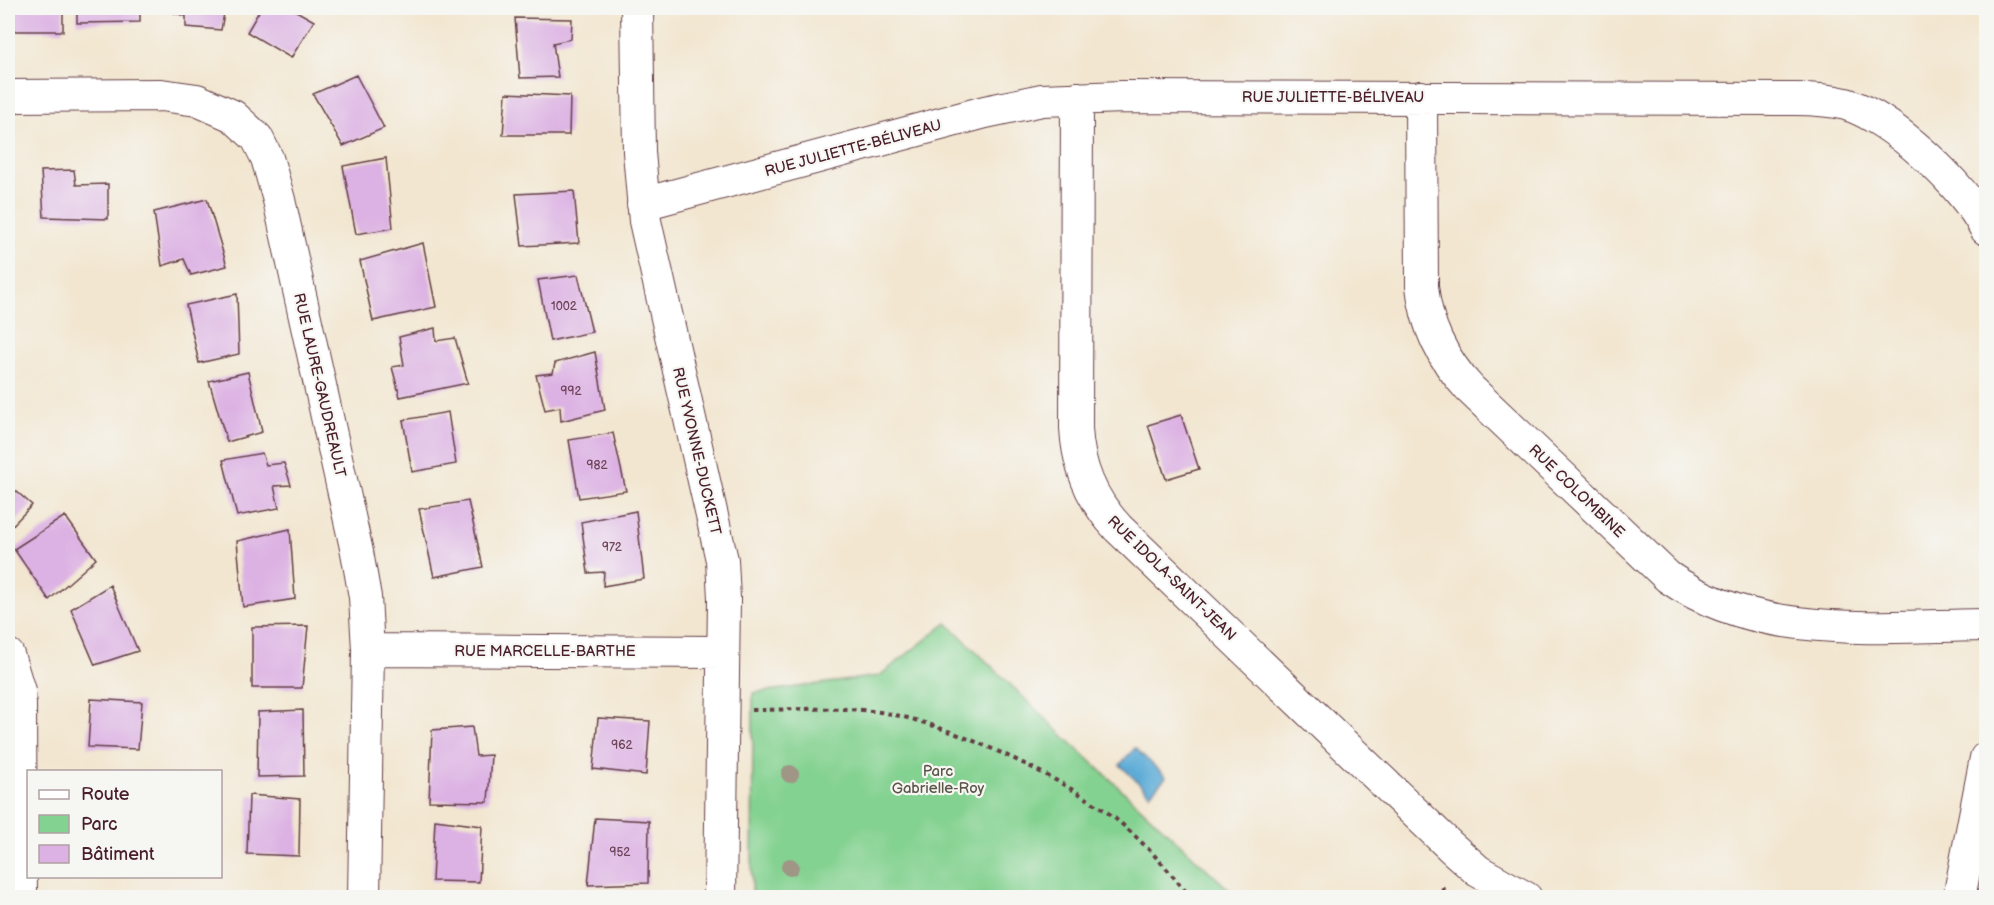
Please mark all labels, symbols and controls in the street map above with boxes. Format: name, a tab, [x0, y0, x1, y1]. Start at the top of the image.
street label: RUE JULIETTE-BÉLIVEAU	[1242, 88, 1424, 107]
street label: RUE JULIETTE-BÉLIVEAU	[763, 116, 944, 181]
street label: RUE LAURE-GAUDREAULT	[289, 291, 350, 479]
house number: 1002	[551, 299, 577, 314]
street label: RUE YVONNE-DUCKETT	[668, 365, 725, 537]
house number: 992	[561, 384, 581, 399]
street label: RUE COLOMBINE	[1525, 441, 1629, 542]
house number: 982	[586, 458, 608, 473]
street label: RUE IDOLA-SAINT-JEAN	[1103, 512, 1240, 645]
house number: 972	[602, 540, 622, 555]
street label: RUE MARCELLE-BARTHE	[454, 642, 636, 661]
house number: 962	[611, 738, 633, 753]
park label: Parc Gabrielle-Roy	[892, 762, 985, 798]
legend	[27, 770, 222, 878]
text: Route	[81, 784, 130, 805]
text: Parc	[81, 814, 118, 835]
text: Bâtiment	[81, 844, 155, 865]
house number: 952	[610, 845, 630, 860]

